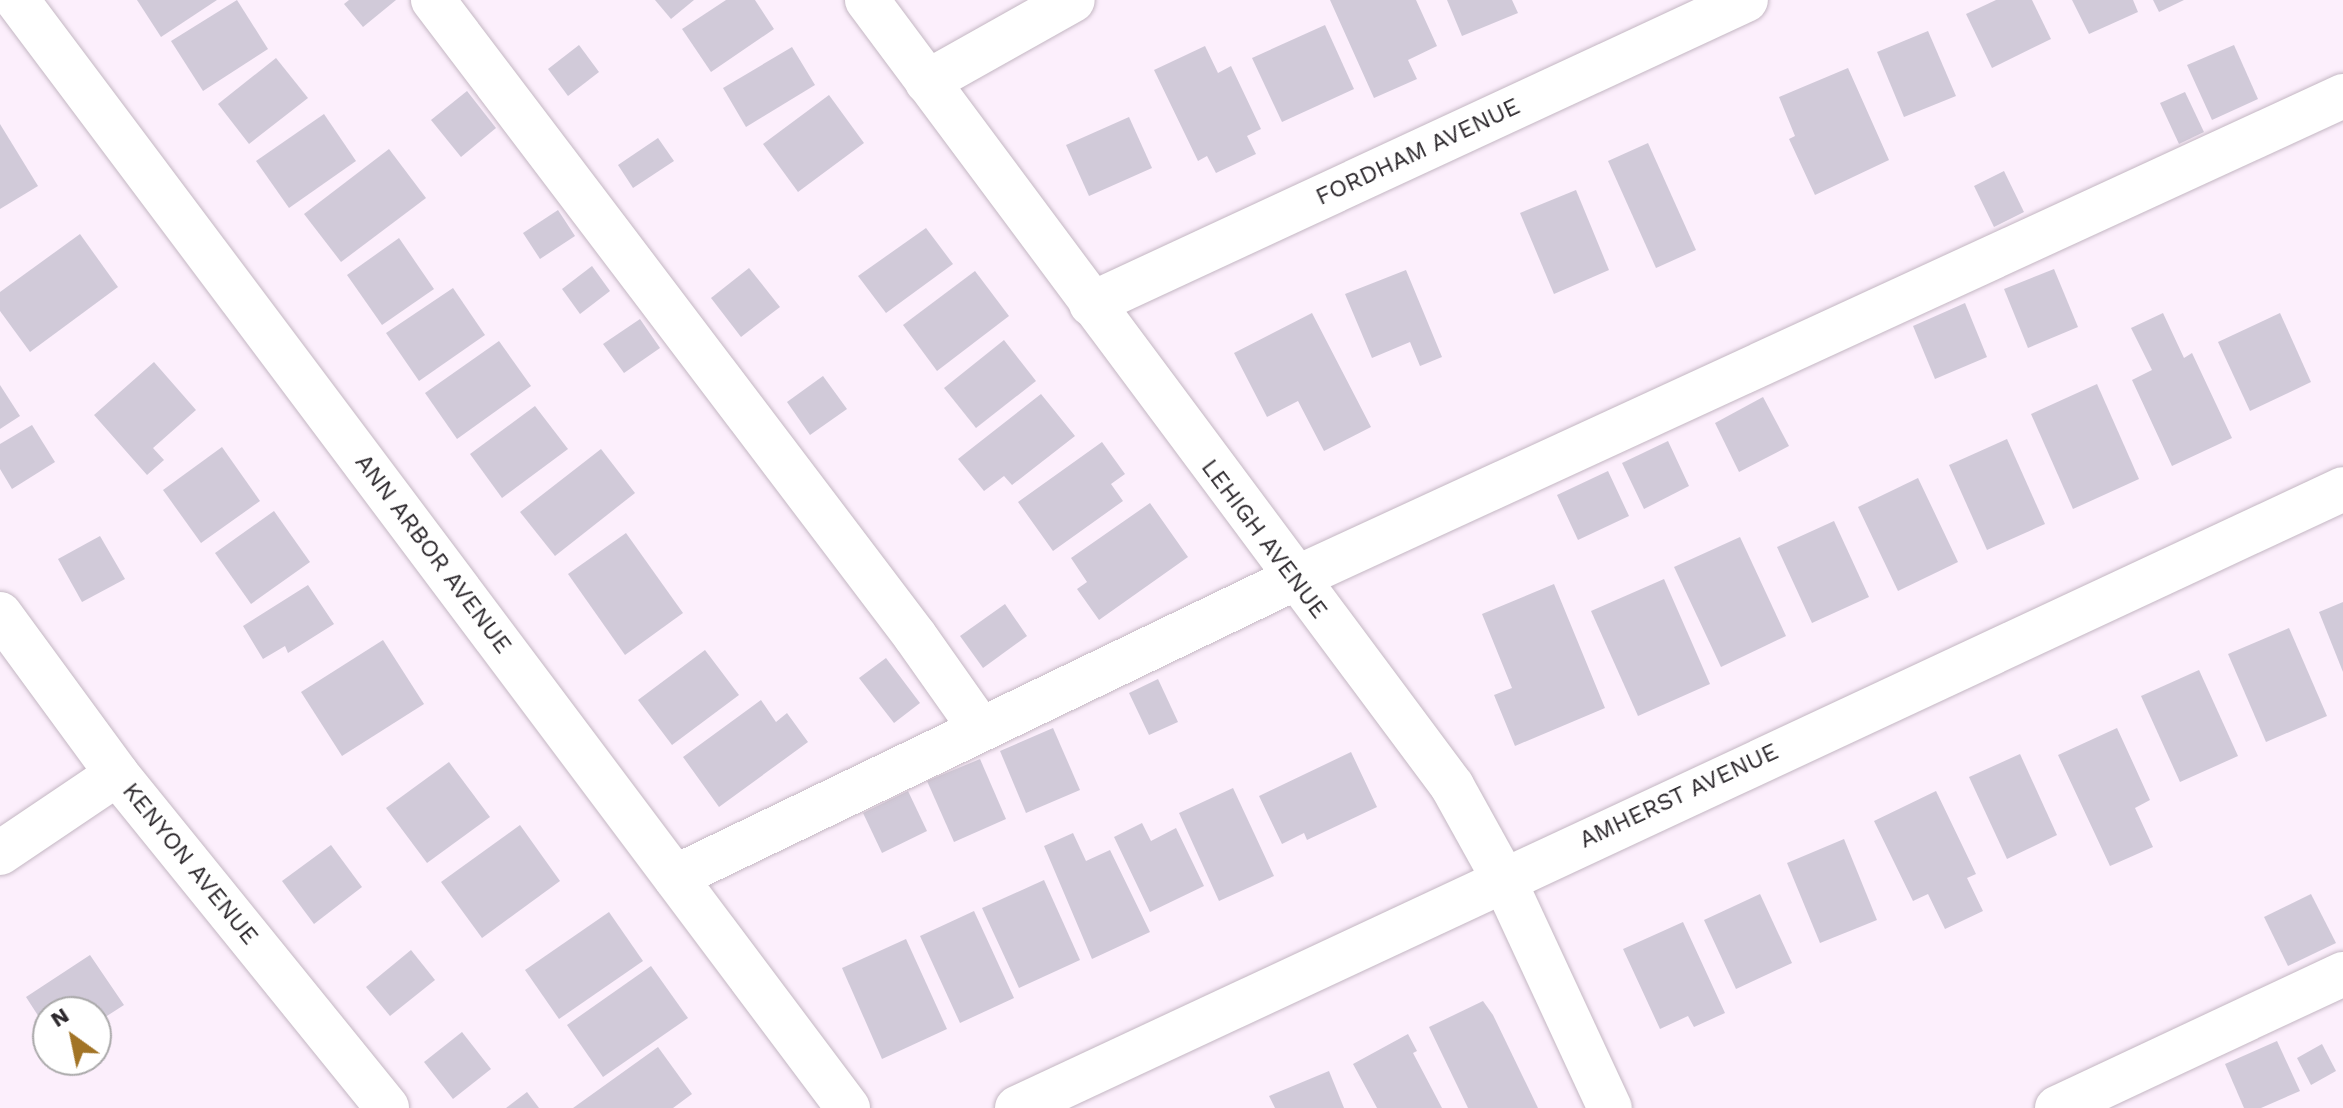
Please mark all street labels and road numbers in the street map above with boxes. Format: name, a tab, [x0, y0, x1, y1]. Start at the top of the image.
street label: FORDHAM AVENUE	[1311, 92, 1525, 212]
street label: ANN ARBOR AVENUE	[348, 448, 518, 660]
street label: LEHIGH AVENUE	[1195, 453, 1333, 625]
street label: AMHERST AVENUE	[1574, 737, 1784, 855]
street label: KENYON AVENUE	[116, 777, 264, 951]

